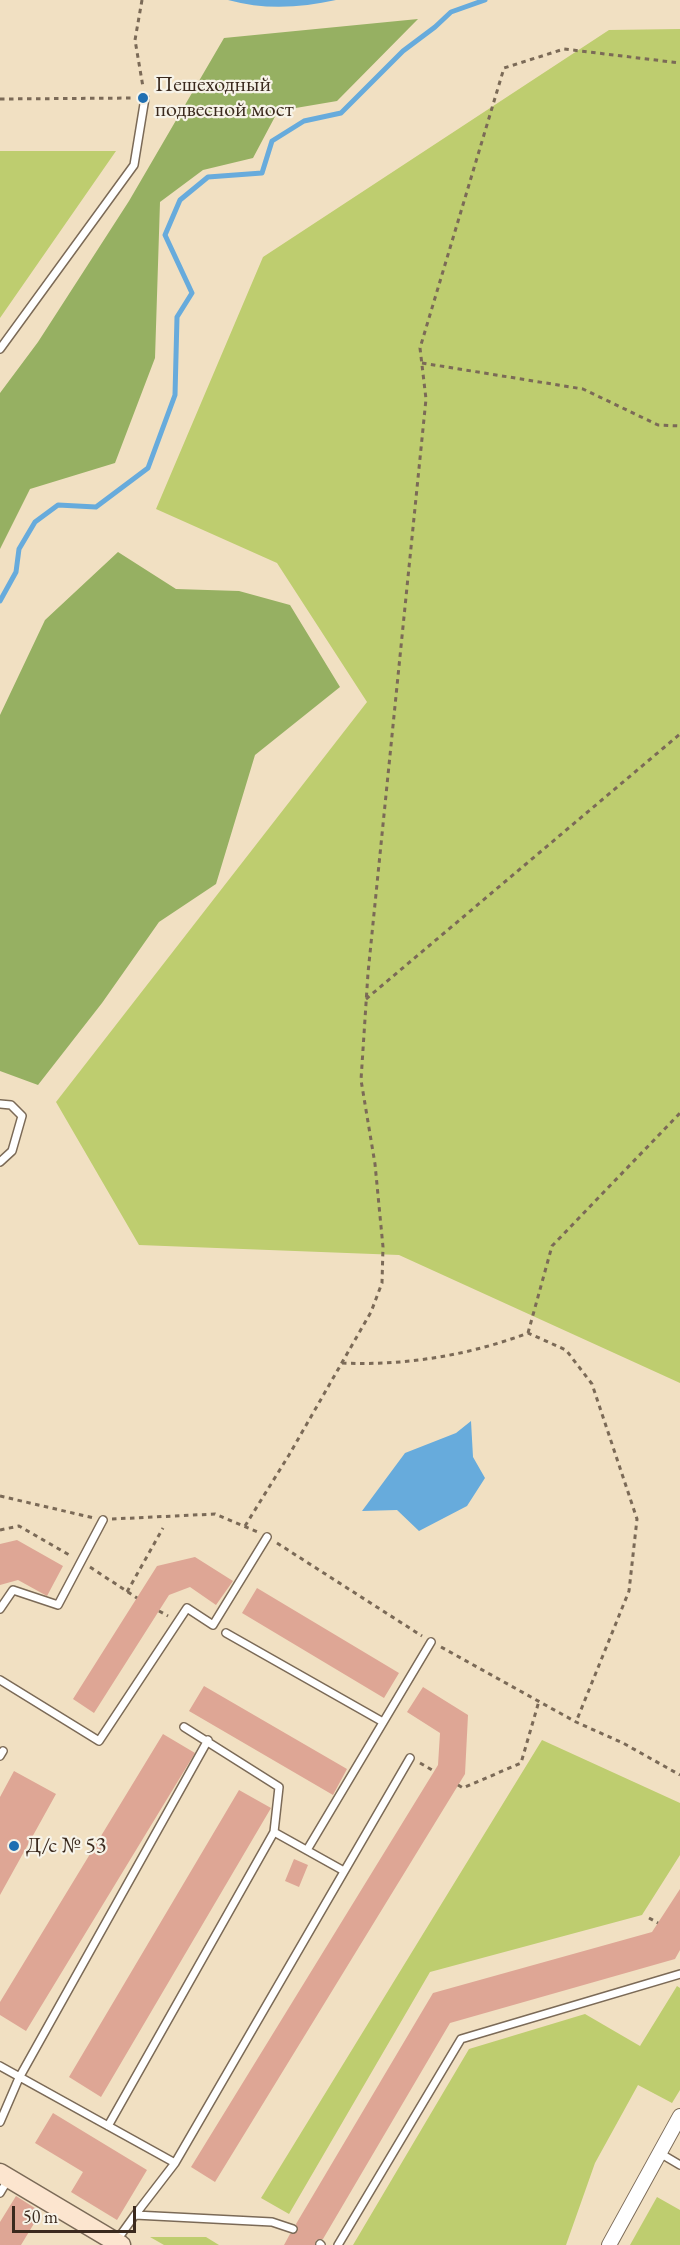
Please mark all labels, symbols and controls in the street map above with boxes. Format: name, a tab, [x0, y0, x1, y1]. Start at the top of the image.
place label: Пешеходный подвесной мост	[155, 72, 294, 124]
marker: Пешеходный подвесной мост	[136, 91, 150, 105]
place label: Д/с № 53	[26, 1833, 106, 1859]
marker: Д/с № 53	[7, 1839, 21, 1853]
scale bar	[15, 2194, 140, 2232]
text: 50 m	[23, 2205, 58, 2228]

